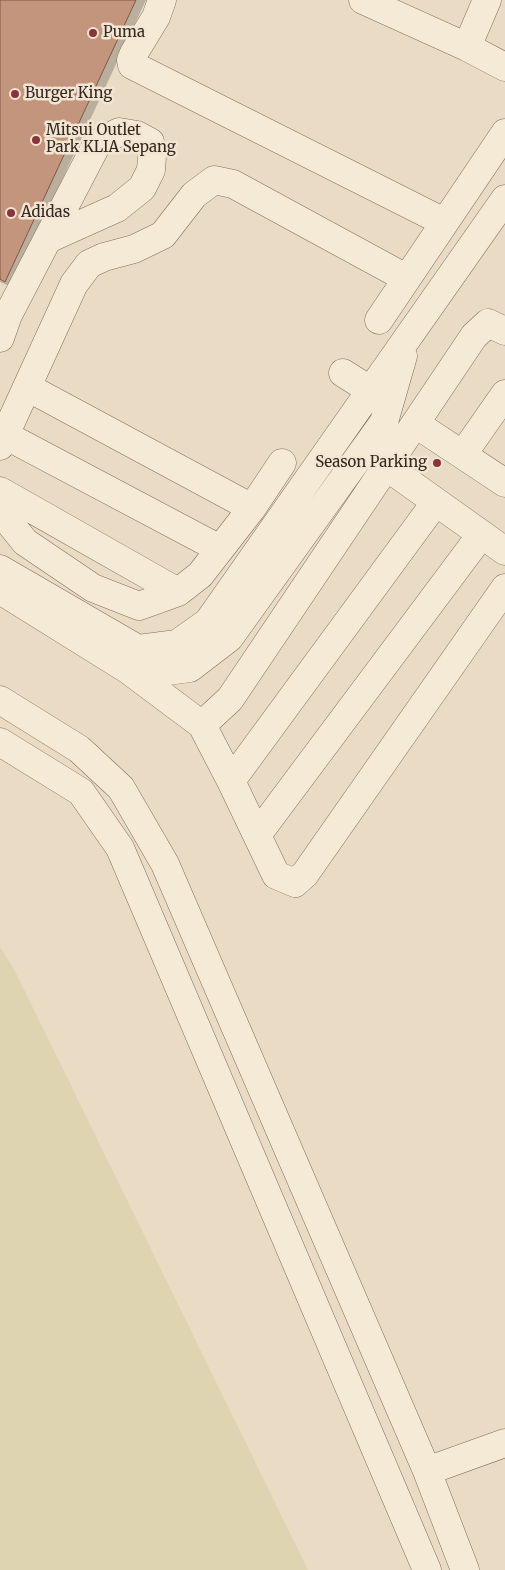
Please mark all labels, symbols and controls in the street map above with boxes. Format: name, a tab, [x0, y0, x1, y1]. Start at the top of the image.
place label: Puma	[103, 24, 145, 42]
marker: Puma	[87, 27, 99, 39]
place label: Burger King	[25, 85, 112, 103]
marker: Burger King	[9, 88, 21, 100]
place label: Mitsui Outlet Park KLIA Sepang	[46, 122, 176, 157]
marker: Mitsui Outlet Park KLIA Sepang	[30, 134, 42, 146]
place label: Adidas	[21, 204, 70, 222]
marker: Adidas	[5, 207, 17, 219]
place label: Season Parking	[315, 454, 427, 472]
marker: Season Parking	[431, 457, 443, 469]

